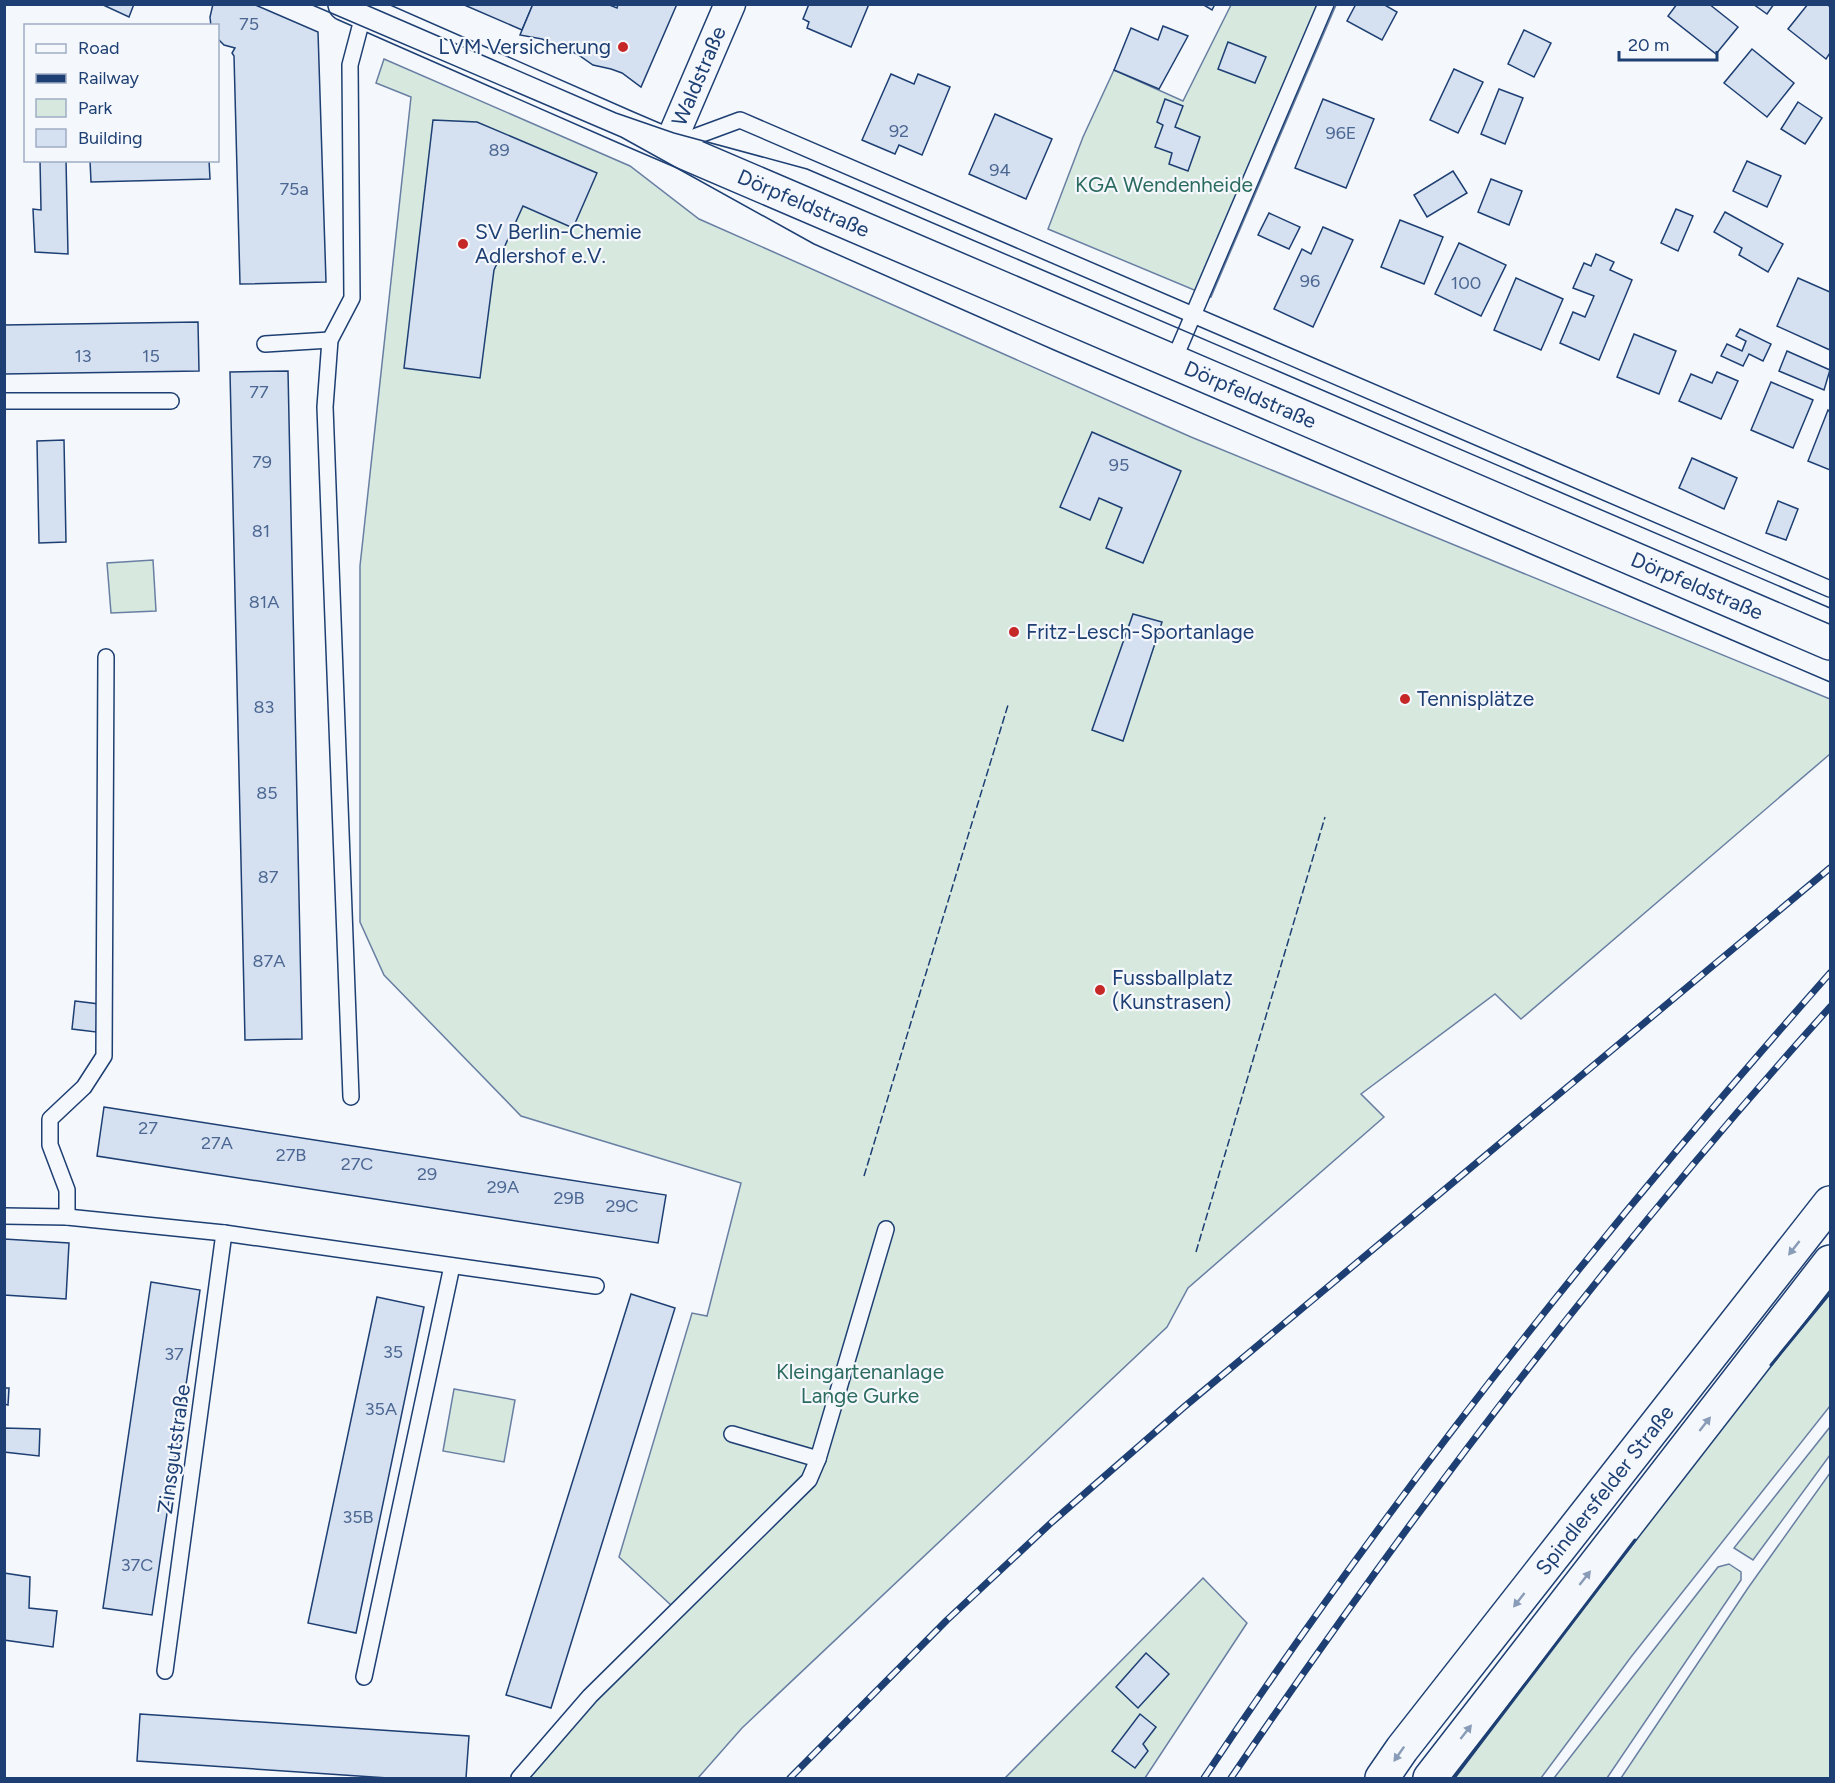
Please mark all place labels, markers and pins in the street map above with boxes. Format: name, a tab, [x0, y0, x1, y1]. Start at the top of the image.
place label: LVM Versicherung	[438, 34, 611, 59]
marker: LVM Versicherung	[616, 40, 630, 54]
place label: SV Berlin-Chemie Adlershof e.V.	[475, 219, 642, 268]
marker: SV Berlin-Chemie Adlershof e.V.	[456, 237, 470, 251]
place label: Fritz-Lesch-Sportanlage	[1026, 619, 1254, 644]
marker: Fritz-Lesch-Sportanlage	[1007, 625, 1021, 639]
place label: Tennisplätze	[1417, 686, 1534, 711]
marker: Tennisplätze	[1398, 692, 1412, 706]
place label: Fussballplatz (Kunstrasen)	[1112, 965, 1233, 1014]
marker: Fussballplatz (Kunstrasen)	[1093, 983, 1107, 997]

